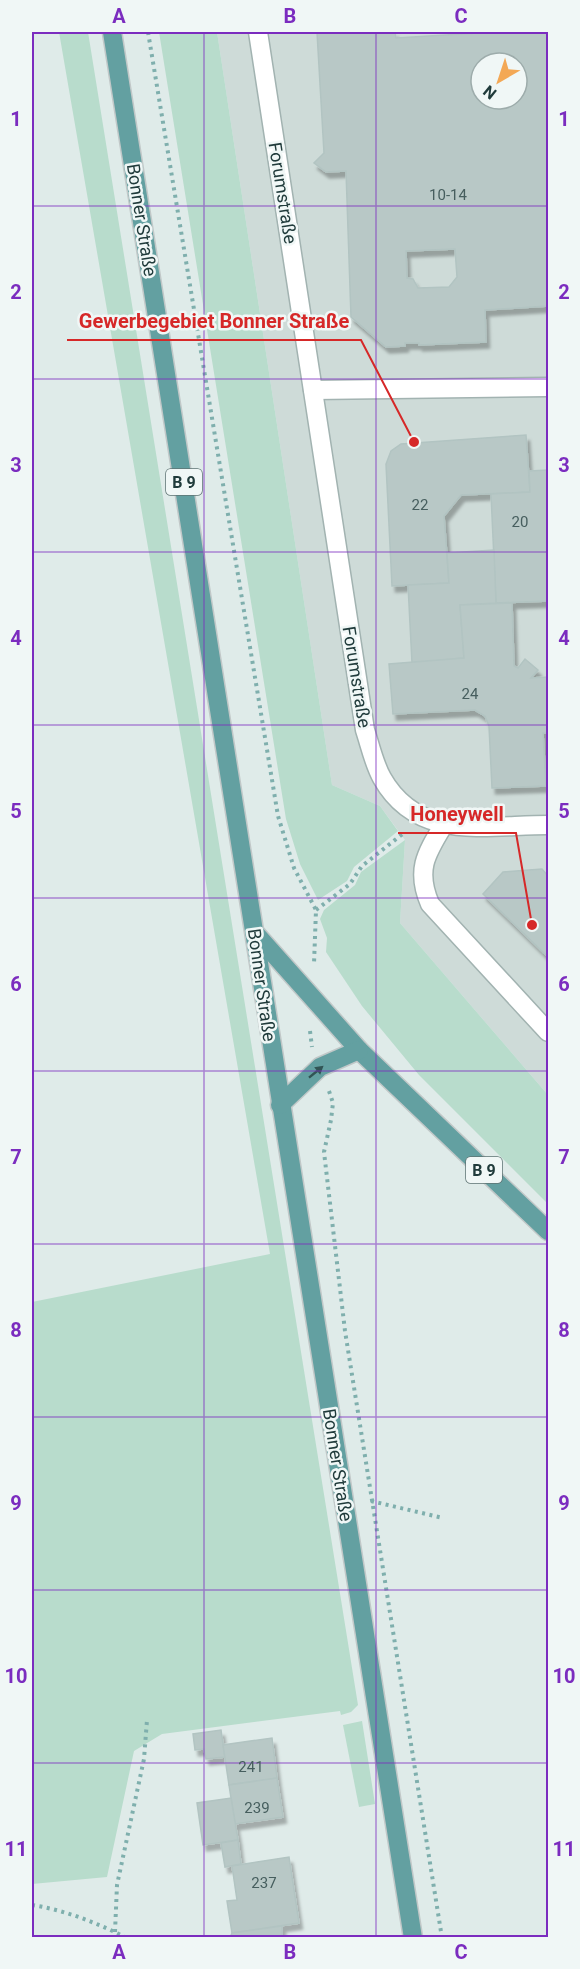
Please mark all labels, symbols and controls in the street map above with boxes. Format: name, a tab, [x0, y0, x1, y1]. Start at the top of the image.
text: A	[112, 4, 126, 28]
text: B	[284, 4, 296, 28]
text: C	[454, 4, 468, 28]
north arrow	[469, 51, 529, 111]
text: N	[480, 81, 500, 103]
text: 1	[10, 107, 22, 131]
text: 1	[558, 107, 570, 131]
street label: Forumstraße	[265, 141, 301, 245]
street label: Bonner Straße	[123, 162, 161, 278]
house number: 10-14	[429, 186, 467, 204]
text: 2	[10, 280, 22, 304]
text: 2	[558, 280, 570, 304]
callout: Gewerbegebiet Bonner Straße	[67, 302, 361, 340]
text: Gewerbegebiet Bonner Straße	[79, 309, 349, 333]
text: 3	[10, 453, 22, 477]
text: 3	[558, 453, 570, 477]
road number: B 9	[166, 469, 202, 495]
house number: 22	[412, 496, 428, 514]
house number: 20	[512, 513, 528, 531]
street label: Forumstraße	[339, 625, 375, 729]
text: 4	[10, 626, 22, 650]
text: 4	[558, 626, 570, 650]
house number: 24	[462, 685, 479, 703]
callout: Honeywell	[398, 795, 516, 833]
text: 5	[10, 799, 22, 823]
text: 5	[558, 799, 570, 823]
text: Honeywell	[410, 802, 504, 826]
street label: Bonner Straße	[244, 927, 280, 1043]
text: 6	[10, 972, 22, 996]
text: 6	[558, 972, 570, 996]
one-way arrow	[308, 1066, 324, 1079]
text: 7	[10, 1145, 22, 1169]
text: 7	[558, 1145, 570, 1169]
road number: B 9	[466, 1157, 502, 1183]
text: 8	[10, 1318, 22, 1342]
text: 8	[558, 1318, 570, 1342]
street label: Bonner Straße	[319, 1407, 357, 1523]
text: 9	[10, 1491, 22, 1515]
text: 9	[558, 1491, 570, 1515]
text: 10	[5, 1664, 27, 1688]
text: 10	[553, 1664, 575, 1688]
house number: 241	[238, 1758, 264, 1776]
house number: 239	[244, 1799, 270, 1817]
text: 11	[5, 1837, 27, 1861]
text: 11	[553, 1837, 575, 1861]
house number: 237	[251, 1874, 277, 1892]
text: A	[112, 1940, 126, 1964]
text: B	[284, 1940, 296, 1964]
text: C	[454, 1940, 468, 1964]

